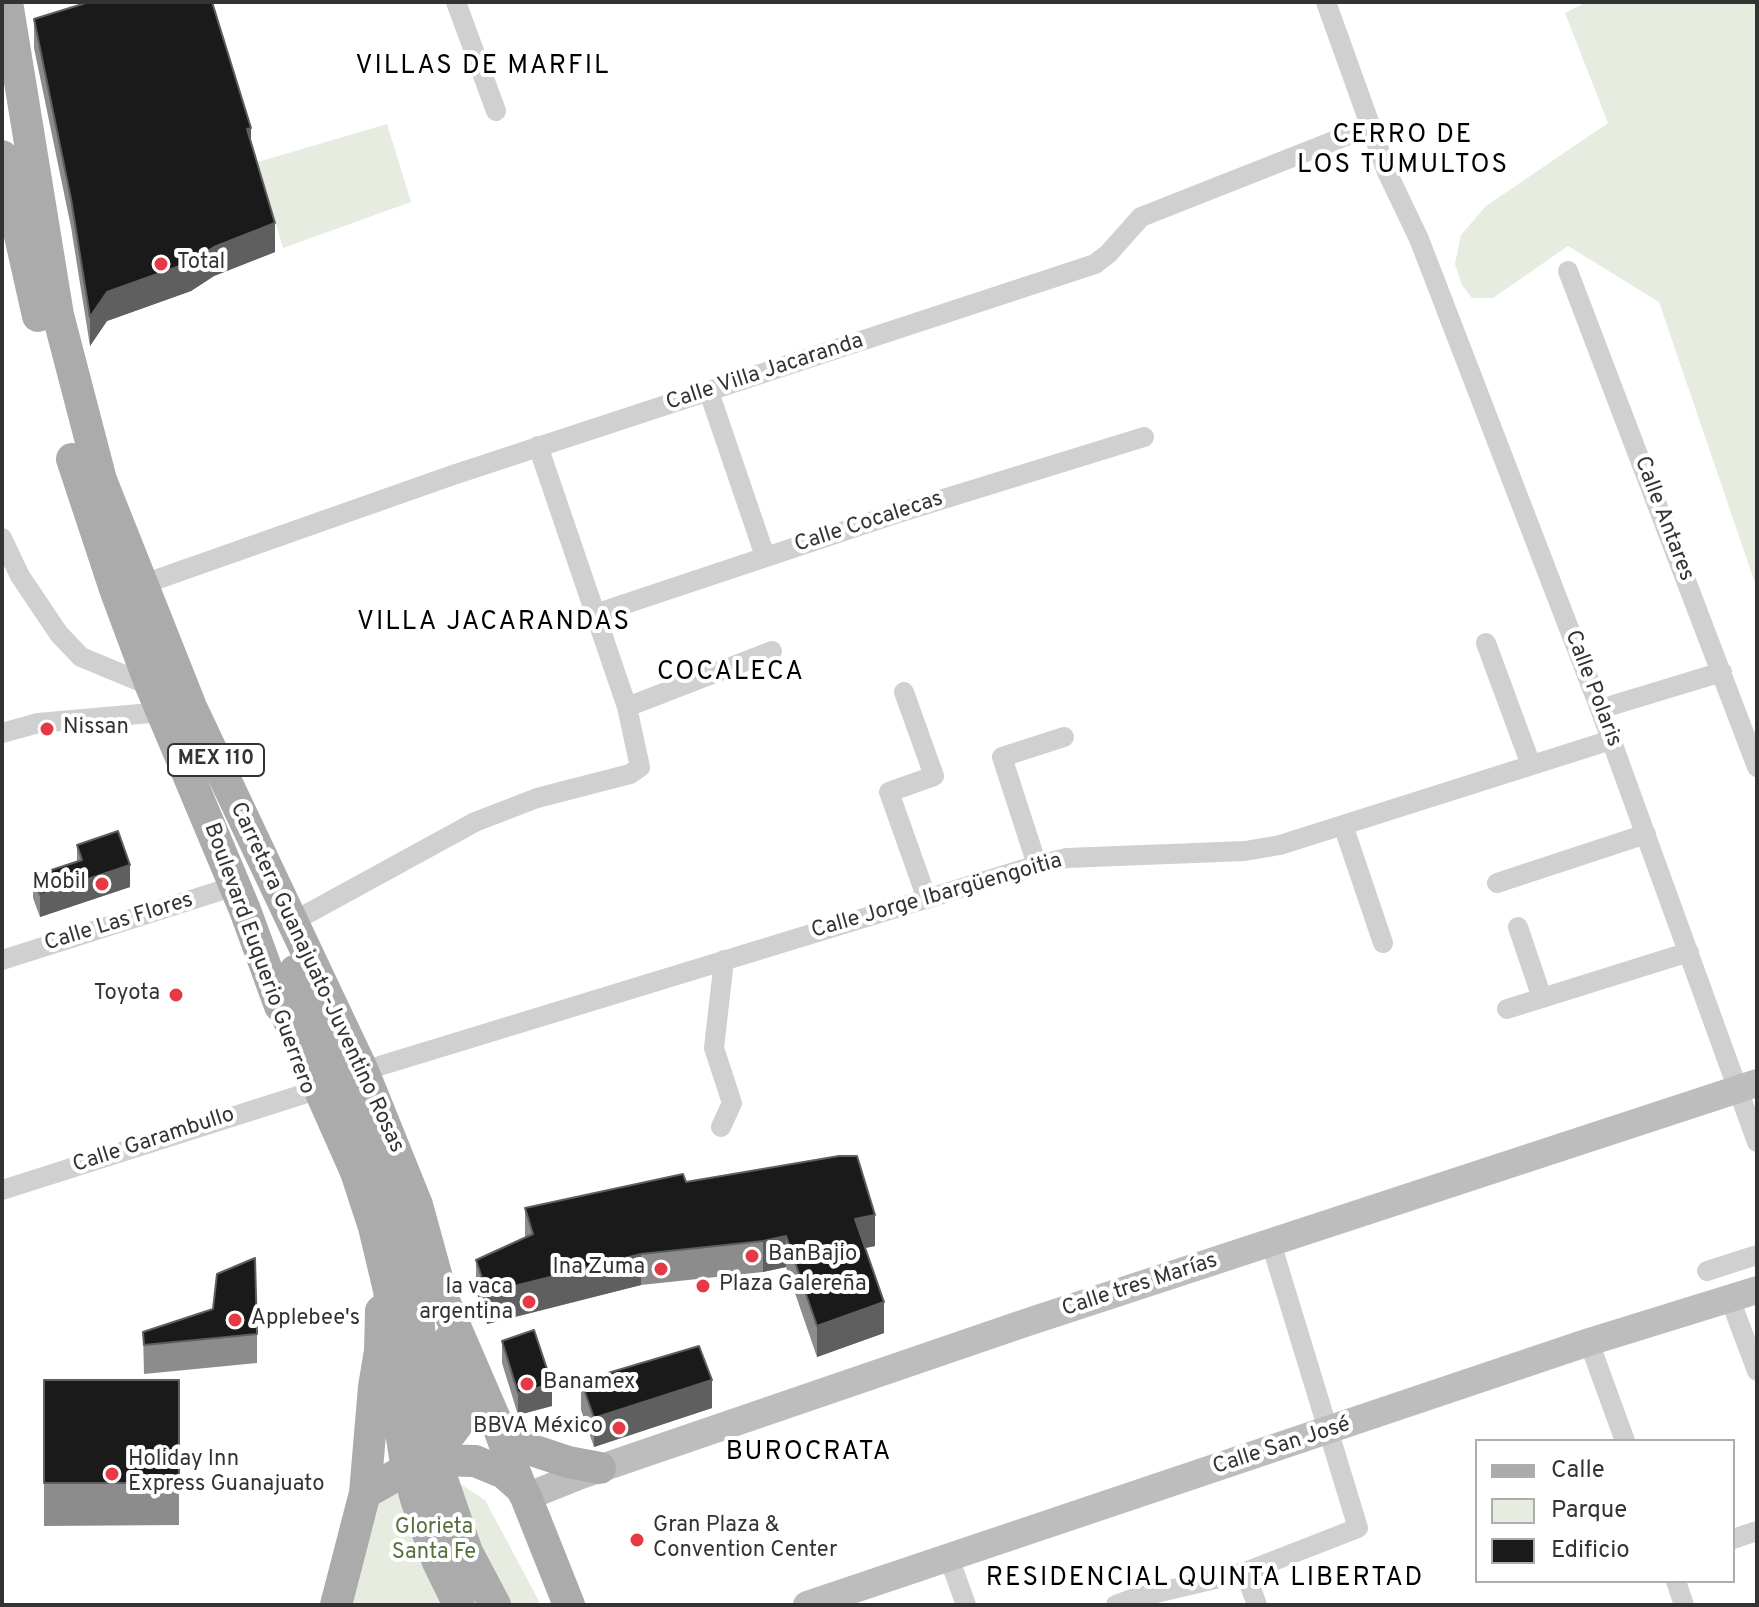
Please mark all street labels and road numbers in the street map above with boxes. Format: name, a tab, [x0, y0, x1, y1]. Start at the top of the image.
street label: Calle Villa Jacaranda	[663, 329, 867, 417]
street label: Calle Antares	[1627, 453, 1699, 585]
street label: Calle Cocalecas	[792, 487, 946, 559]
street label: Calle Polaris	[1558, 627, 1626, 751]
road number: MEX 110	[168, 744, 264, 776]
street label: Carretera Guanajuato-Juventino Rosas	[223, 799, 409, 1157]
street label: Boulevard Euquerio Guerrero	[197, 820, 319, 1098]
street label: Calle Jorge Ibargüengoitia	[809, 849, 1065, 945]
street label: Calle Las Flores	[42, 888, 196, 958]
street label: Calle Garambullo	[70, 1102, 238, 1180]
street label: Calle tres Marías	[1059, 1248, 1221, 1324]
street label: Calle San José	[1210, 1412, 1354, 1482]

